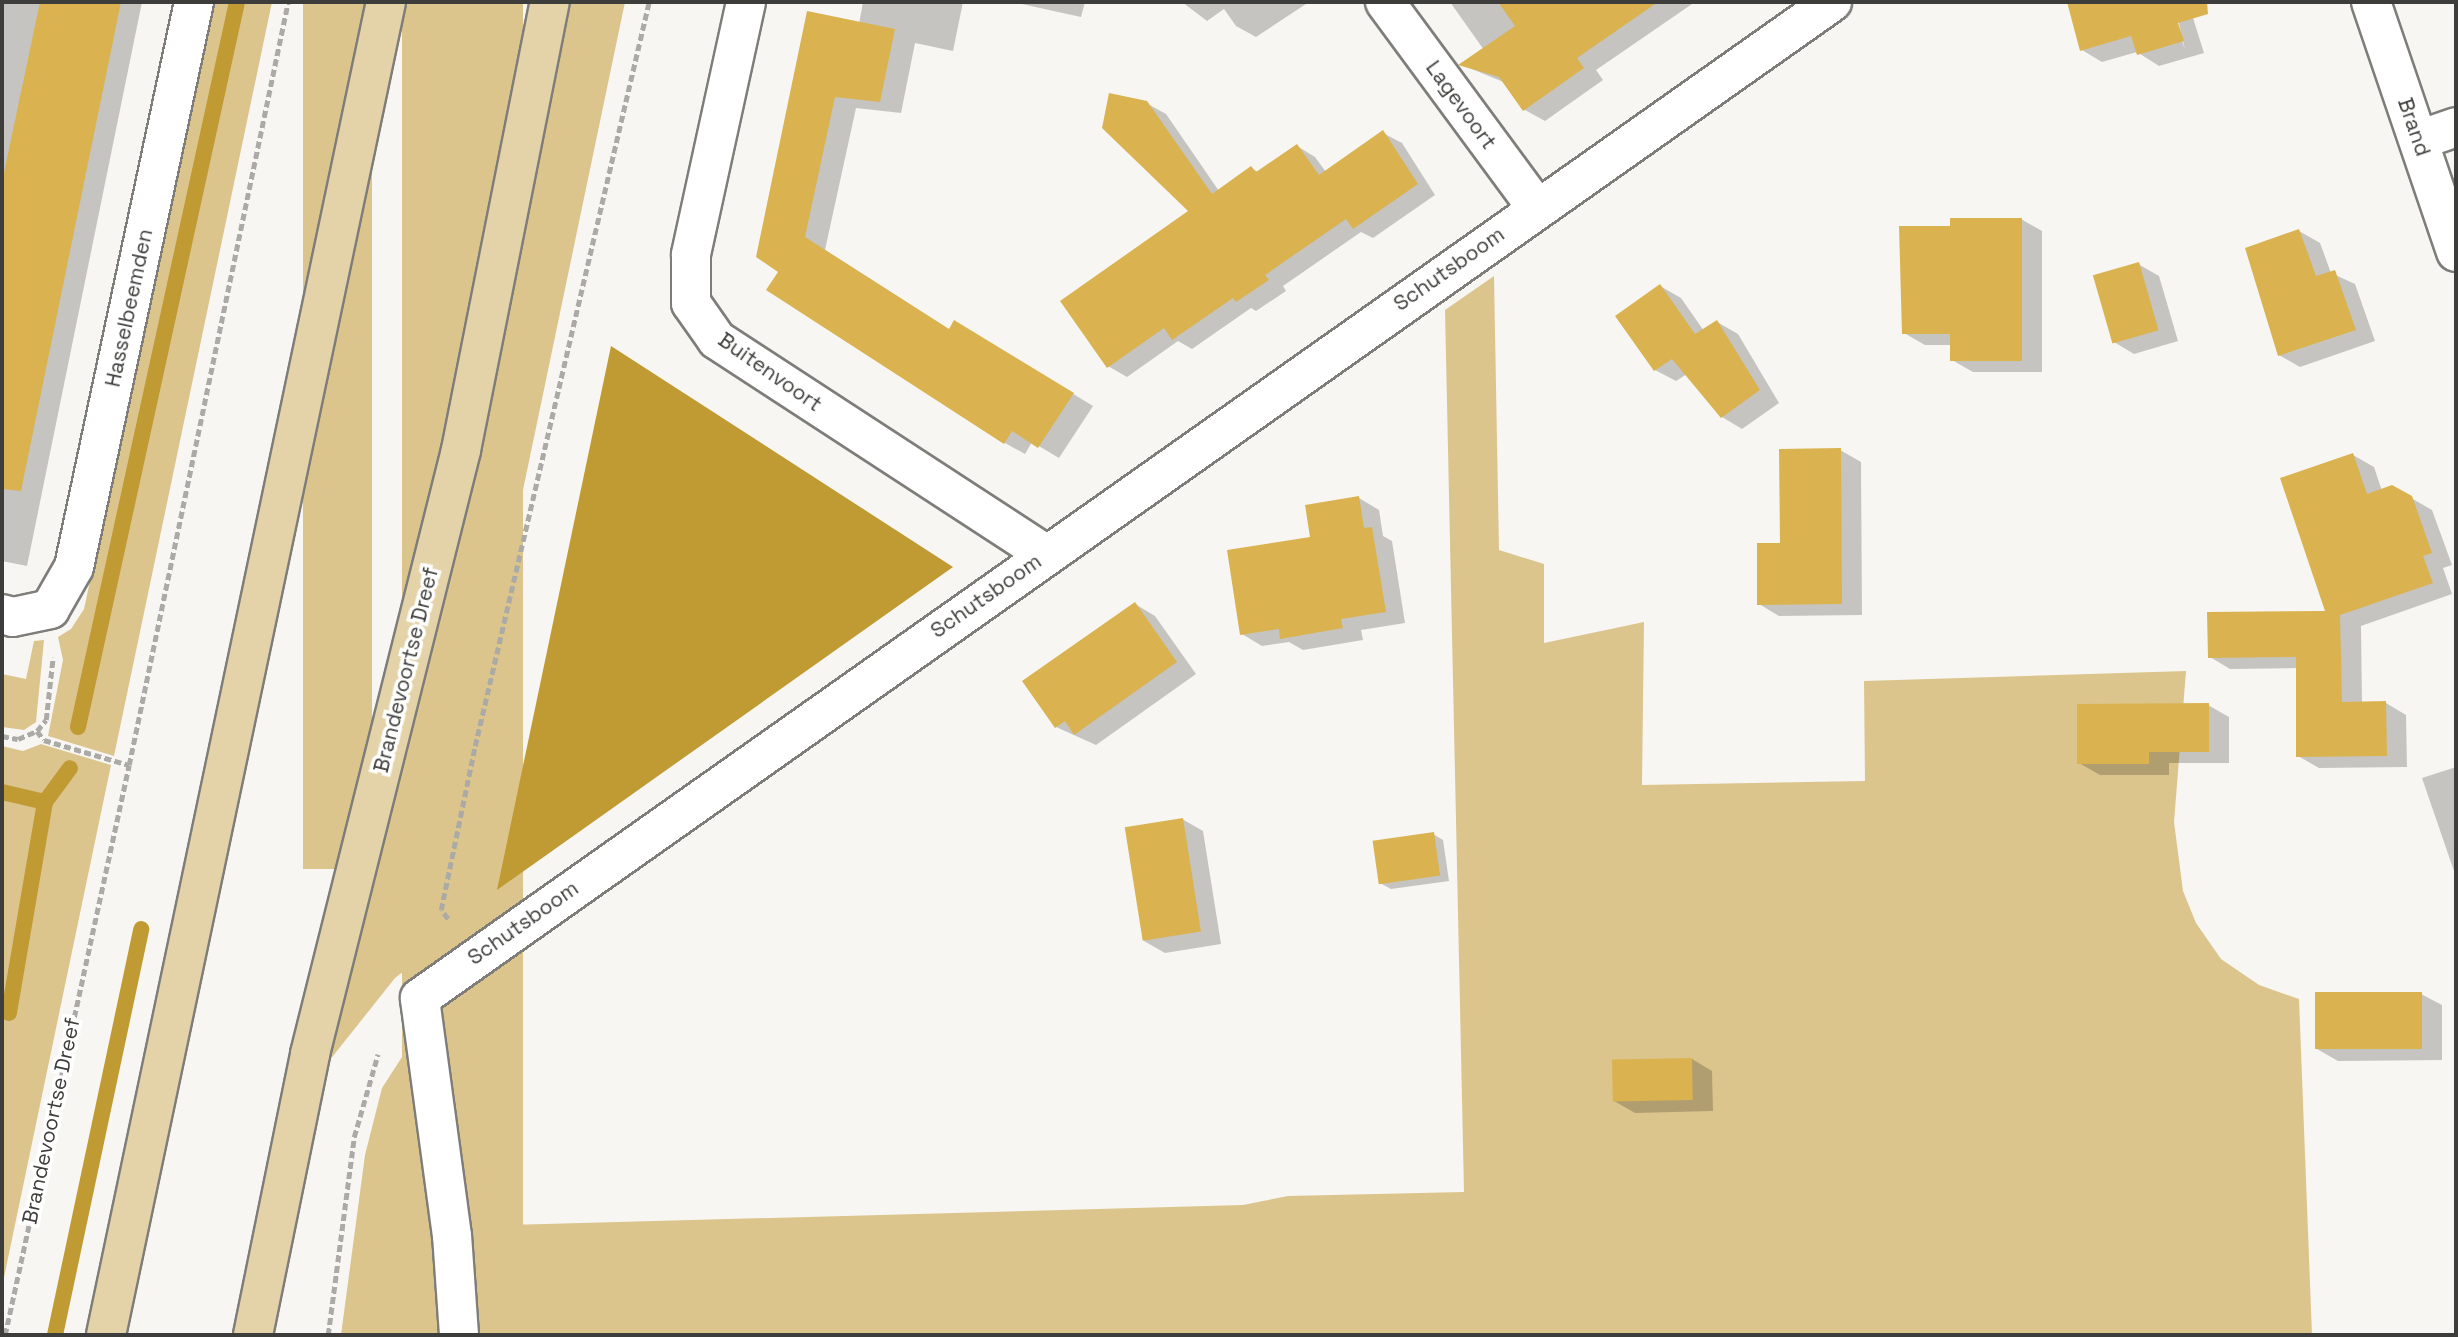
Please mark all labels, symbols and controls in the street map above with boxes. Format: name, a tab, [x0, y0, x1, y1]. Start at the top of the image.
street label: Lagevoort	[1420, 56, 1502, 154]
street label: Brand	[2392, 95, 2436, 159]
street label: Schutsboom	[1389, 222, 1509, 316]
street label: Hasselbeemden	[100, 227, 158, 389]
street label: Buitenvoort	[713, 327, 827, 417]
street label: Schutsboom	[926, 549, 1046, 643]
street label: Brandevoortse Dreef	[368, 565, 444, 775]
street label: Schutsboom	[463, 876, 583, 970]
street label: Brandevoortse Dreef	[17, 1015, 85, 1227]

